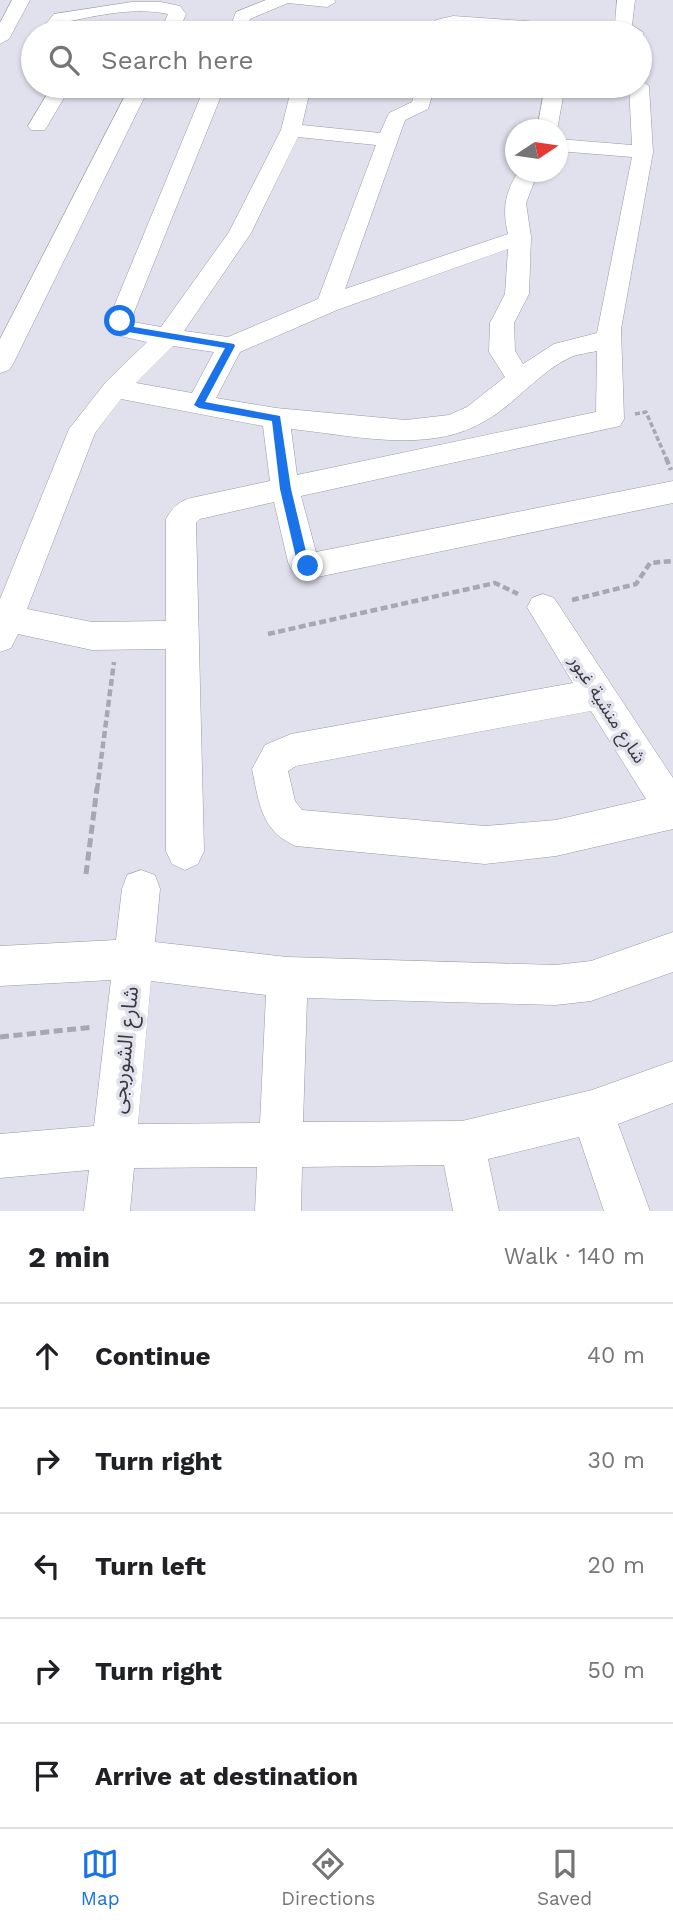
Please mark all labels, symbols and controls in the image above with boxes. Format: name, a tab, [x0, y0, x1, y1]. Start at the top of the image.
search box	[21, 21, 652, 98]
icon: search	[45, 41, 83, 79]
text: Search here	[101, 45, 253, 75]
north arrow	[505, 119, 568, 182]
route start	[104, 305, 135, 336]
route end	[292, 550, 323, 581]
street label: شارع منشية غبور	[562, 650, 651, 769]
street label: شارع الشوربجى	[105, 985, 146, 1115]
text: 2 min	[28, 1239, 110, 1274]
text: Walk · 140 m	[504, 1243, 645, 1270]
icon: ahead	[28, 1337, 66, 1375]
text: Continue	[95, 1341, 211, 1371]
text: 40 m	[587, 1342, 645, 1369]
icon: right	[28, 1442, 66, 1480]
text: Turn right	[95, 1446, 222, 1476]
text: 30 m	[588, 1447, 645, 1474]
icon: left	[28, 1547, 66, 1585]
text: Turn left	[95, 1551, 206, 1581]
text: 20 m	[588, 1552, 645, 1579]
icon: right	[28, 1652, 66, 1690]
text: Turn right	[95, 1656, 222, 1686]
text: 50 m	[588, 1657, 645, 1684]
icon: arrive	[28, 1757, 66, 1795]
text: Arrive at destination	[95, 1761, 358, 1791]
tab: Map	[81, 1845, 120, 1910]
tab: Directions	[281, 1845, 375, 1910]
tab: Saved	[537, 1845, 592, 1910]

